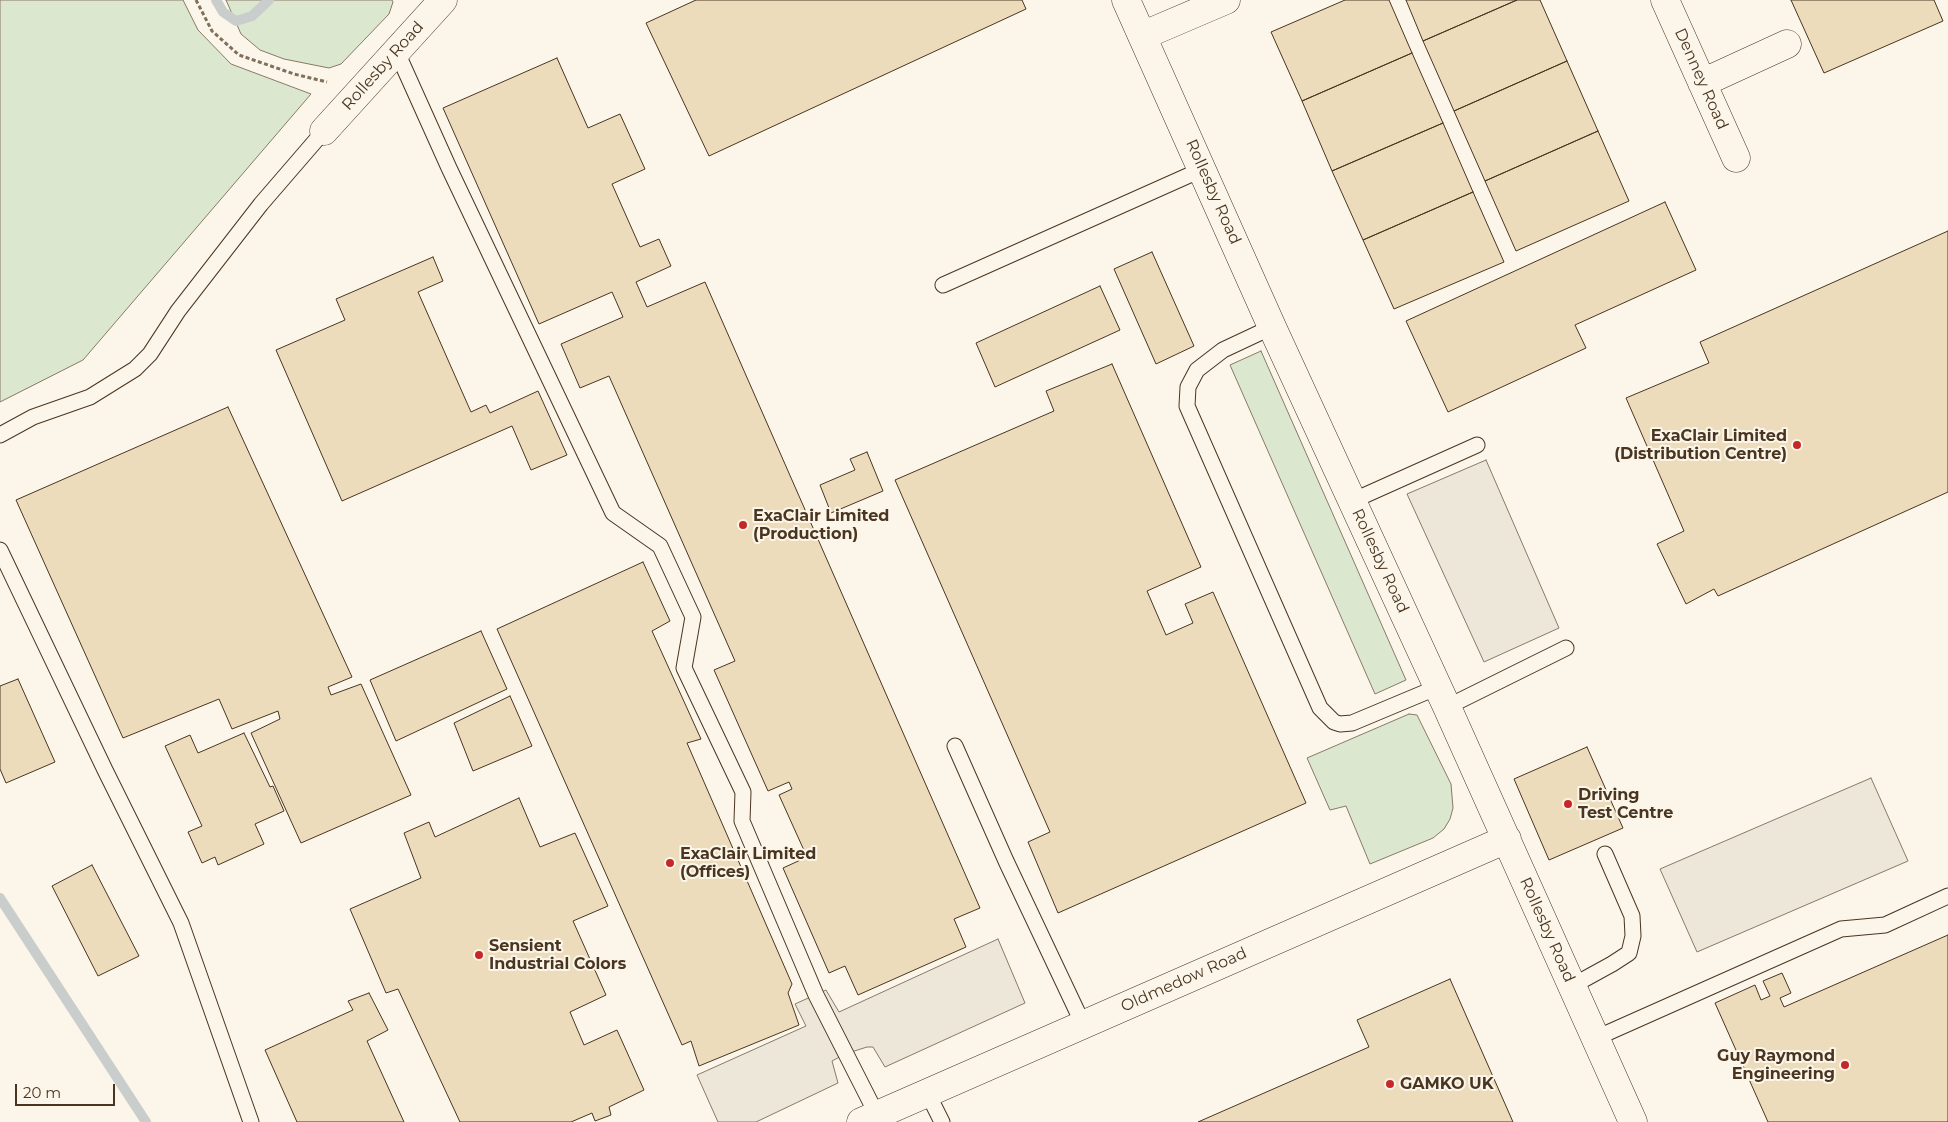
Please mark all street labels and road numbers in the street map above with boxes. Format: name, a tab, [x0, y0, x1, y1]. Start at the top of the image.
street label: Rollesby Road	[338, 18, 428, 114]
street label: Denney Road	[1670, 25, 1732, 133]
street label: Rollesby Road	[1181, 136, 1245, 248]
street label: Rollesby Road	[1347, 506, 1413, 616]
street label: Rollesby Road	[1515, 874, 1579, 986]
street label: Oldmedow Road	[1118, 944, 1250, 1016]

